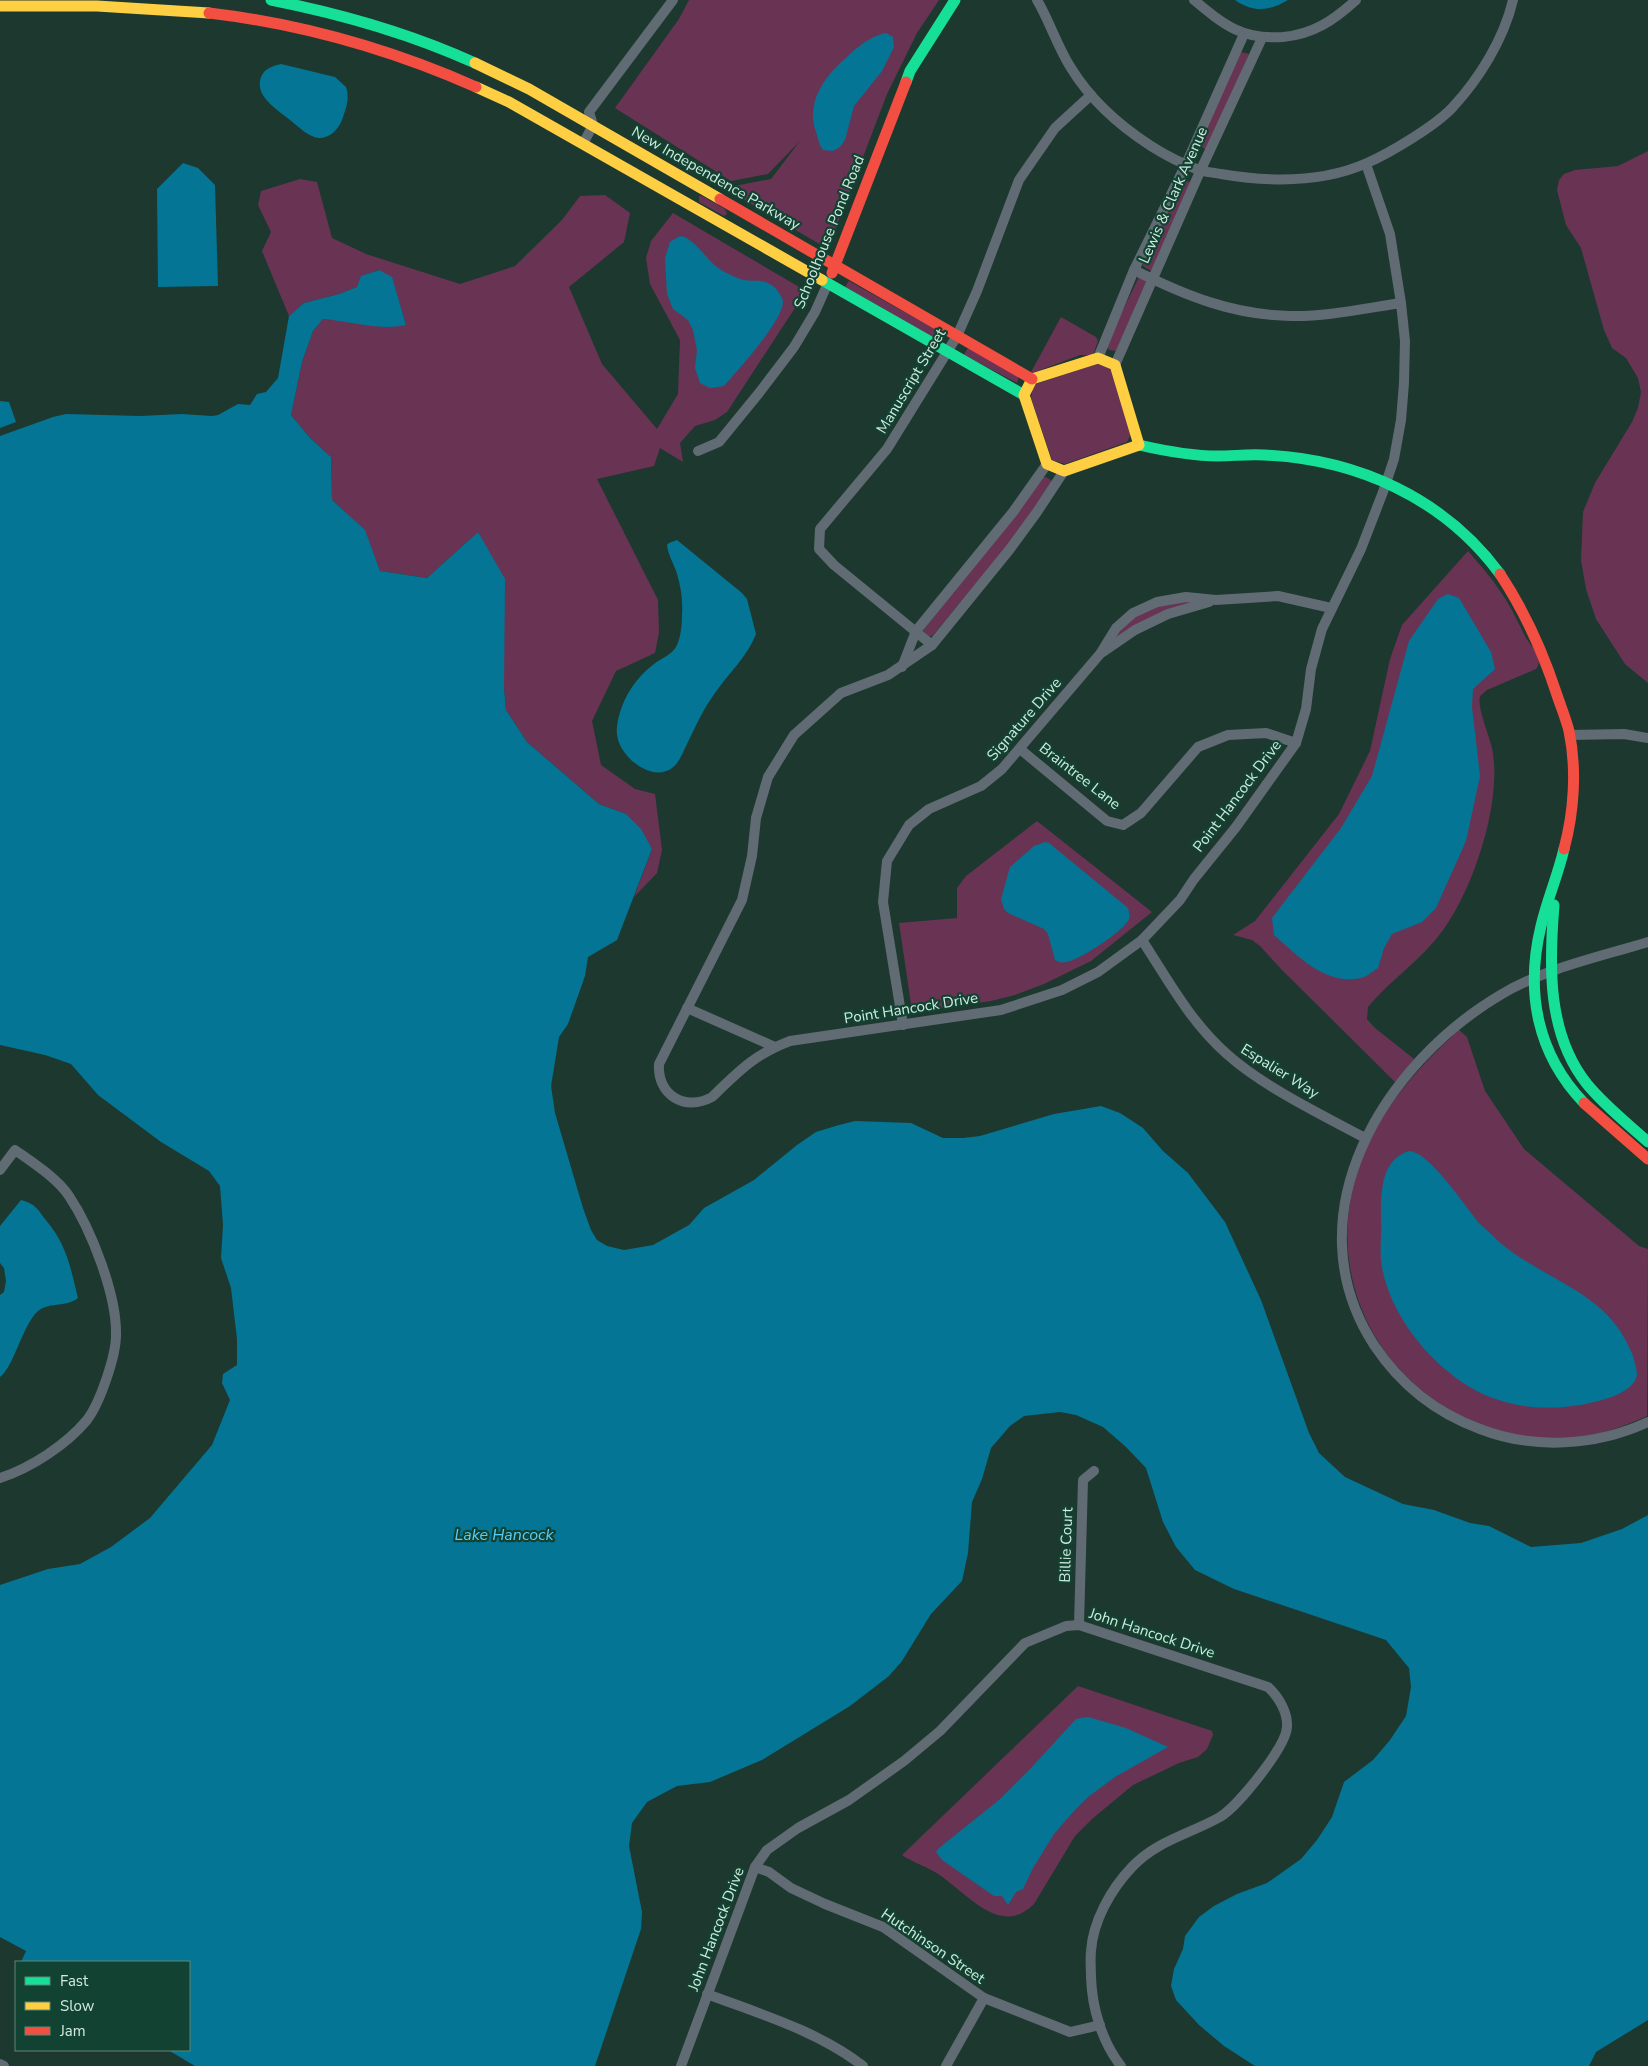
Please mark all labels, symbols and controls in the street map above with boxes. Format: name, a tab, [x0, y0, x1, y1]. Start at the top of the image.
street label: New Independence Parkway	[628, 121, 804, 235]
street label: Lewis & Clark Avenue	[1134, 123, 1212, 267]
street label: Schoolhouse Pond Road	[789, 152, 869, 312]
street label: Manuscript Street	[872, 324, 951, 437]
street label: Signature Drive	[982, 673, 1066, 765]
street label: Point Hancock Drive	[1188, 736, 1286, 856]
street label: Braintree Lane	[1035, 738, 1125, 814]
street label: Point Hancock Drive	[843, 988, 979, 1028]
street label: Espalier Way	[1237, 1039, 1323, 1103]
street label: Billie Court	[1055, 1506, 1077, 1583]
water label: Lake Hancock	[455, 1524, 554, 1546]
street label: John Hancock Drive	[1086, 1603, 1217, 1663]
street label: John Hancock Drive	[683, 1864, 749, 1995]
street label: Hutchinson Street	[877, 1904, 990, 1989]
legend	[15, 1961, 190, 2051]
text: Fast	[60, 1971, 89, 1991]
text: Slow	[60, 1996, 95, 2016]
text: Jam	[59, 2021, 86, 2041]

